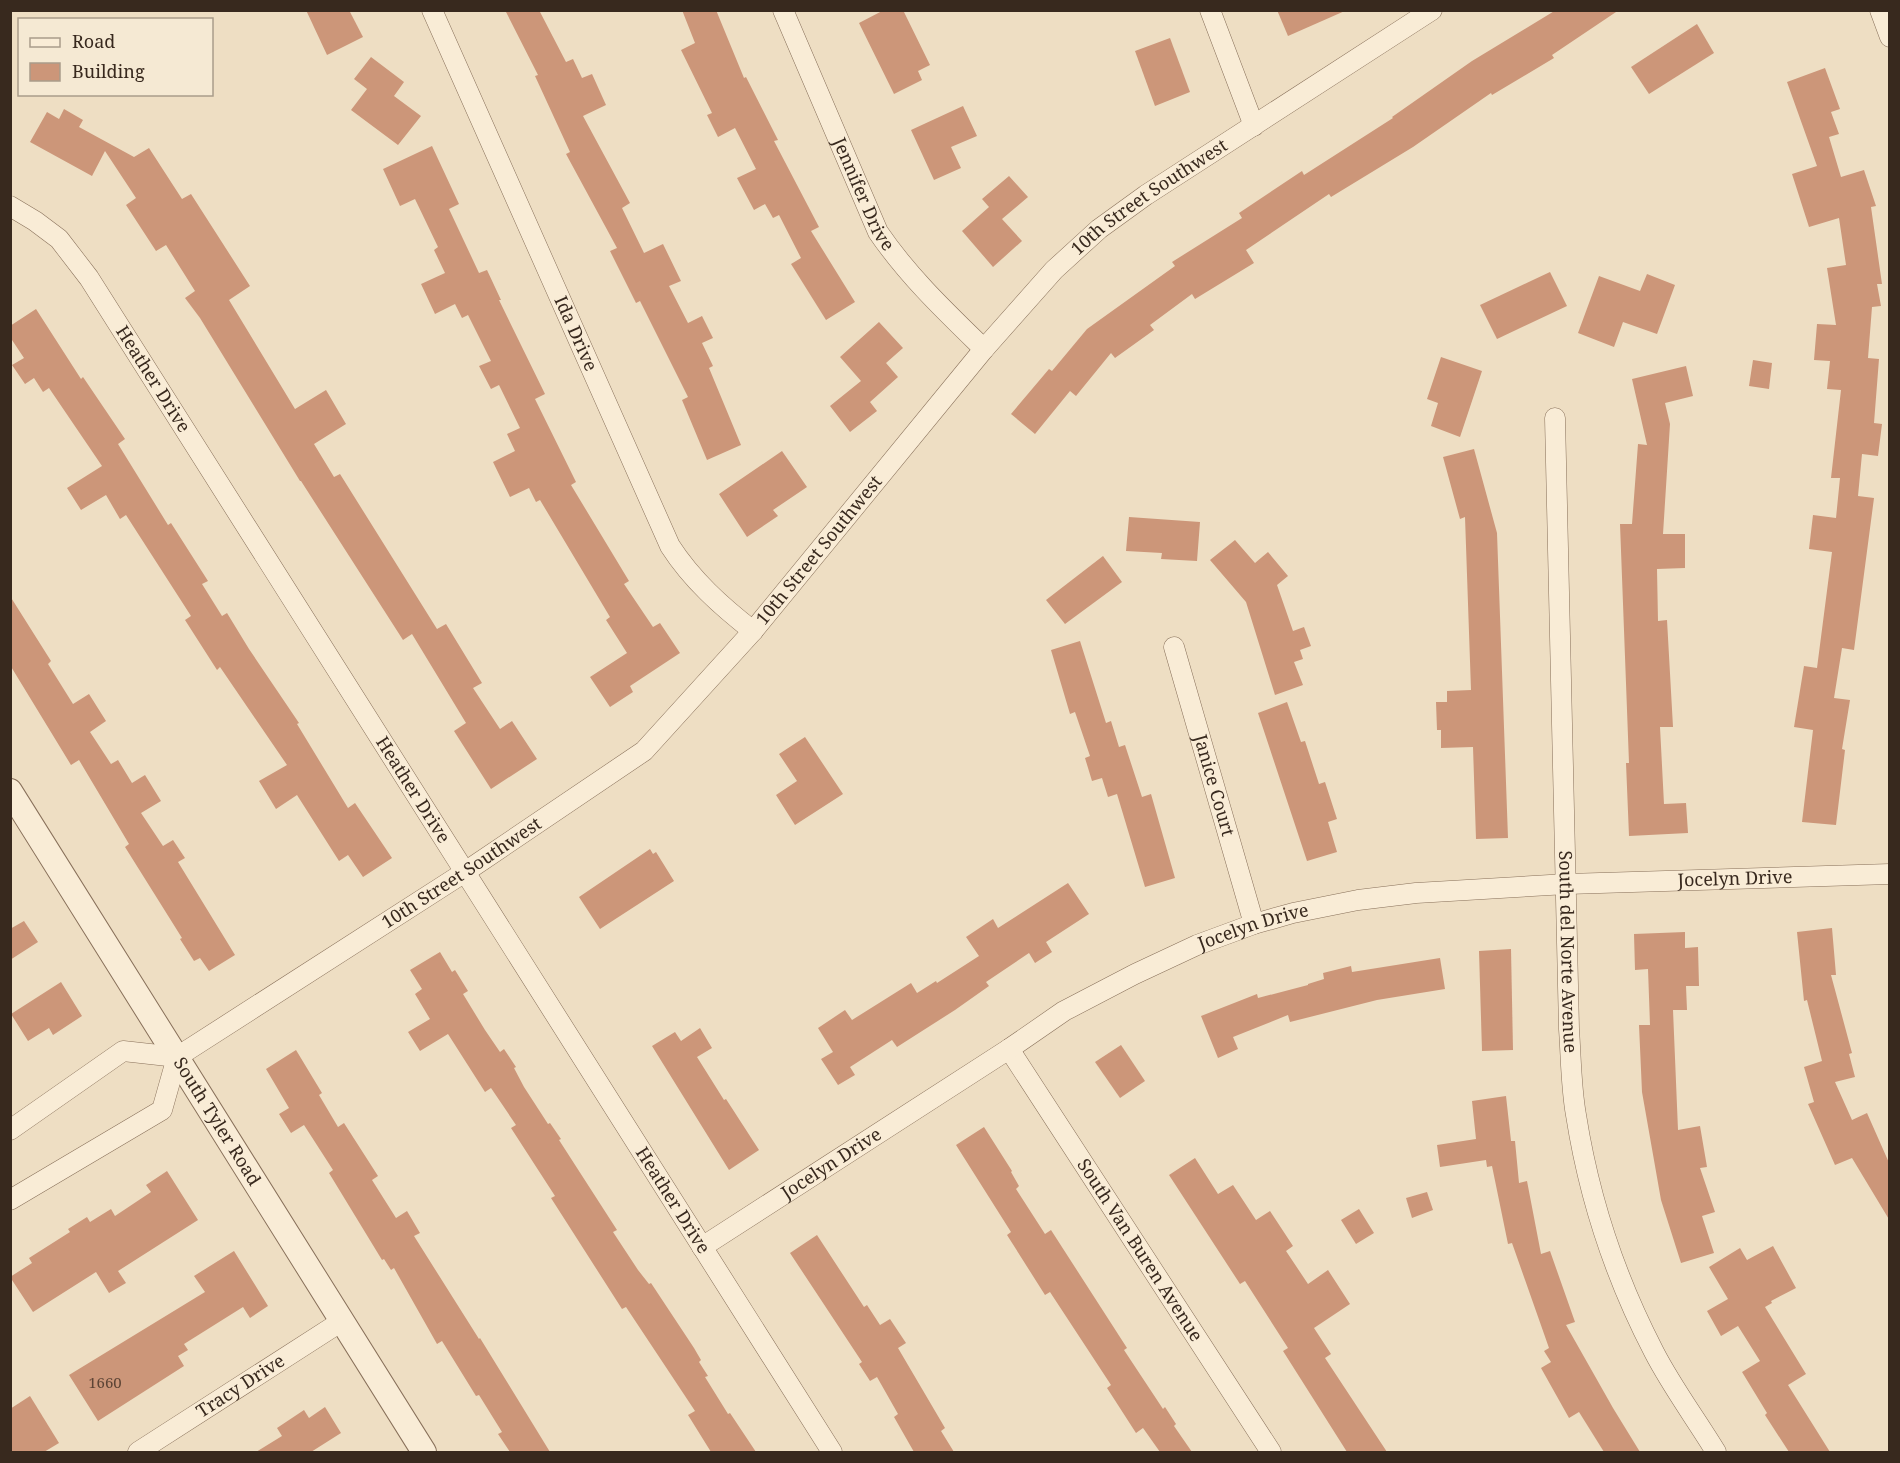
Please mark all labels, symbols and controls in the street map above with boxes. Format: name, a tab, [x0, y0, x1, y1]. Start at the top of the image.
legend	[18, 18, 213, 96]
text: Road	[72, 29, 115, 53]
text: Building	[72, 59, 145, 83]
street label: Jennifer Drive	[828, 133, 900, 255]
street label: 10th Street Southwest	[1065, 133, 1231, 260]
street label: Ida Drive	[549, 292, 604, 375]
street label: Heather Drive	[111, 321, 197, 437]
street label: 10th Street Southwest	[750, 470, 887, 629]
street label: Janice Court	[1189, 730, 1241, 839]
street label: Heather Drive	[371, 731, 457, 847]
street label: 10th Street Southwest	[377, 811, 546, 934]
street label: South del Norte Avenue	[1554, 850, 1583, 1054]
street label: Jocelyn Drive	[1676, 864, 1793, 892]
street label: Jocelyn Drive	[1193, 897, 1310, 955]
street label: South Tyler Road	[169, 1052, 267, 1190]
street label: Jocelyn Drive	[775, 1121, 886, 1204]
street label: Heather Drive	[631, 1142, 716, 1258]
street label: South Van Buren Avenue	[1072, 1154, 1209, 1346]
street label: Tracy Drive	[191, 1348, 289, 1422]
house number: 1660	[88, 1372, 122, 1392]

